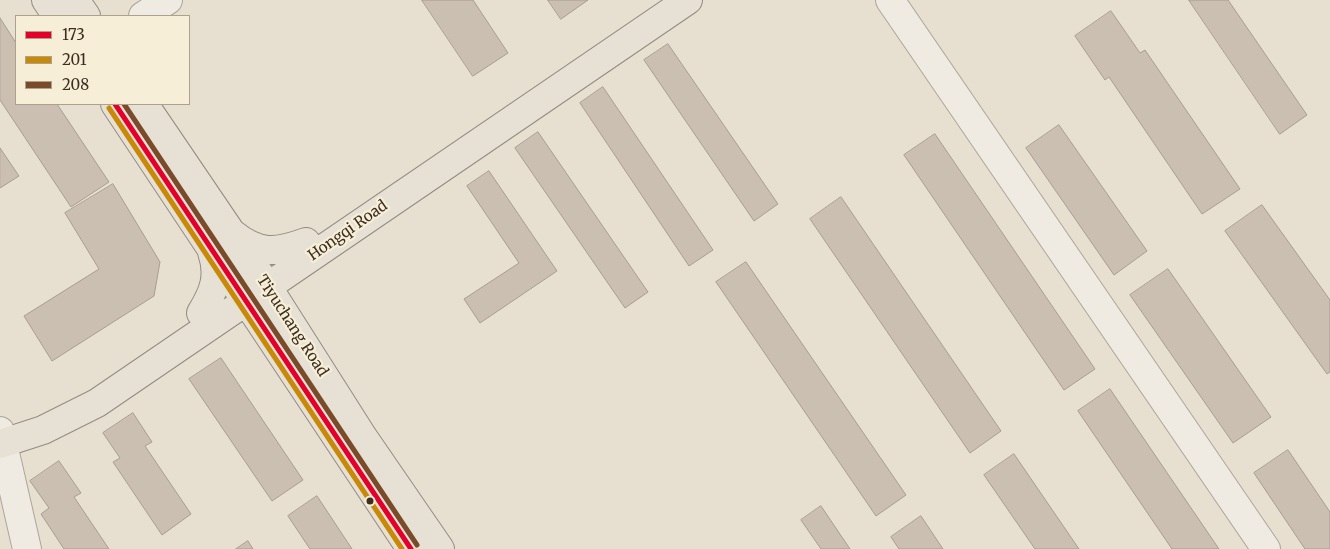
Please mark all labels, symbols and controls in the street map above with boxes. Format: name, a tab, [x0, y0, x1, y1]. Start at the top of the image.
legend	[15, 15, 190, 105]
text: 173	[62, 25, 85, 44]
text: 201	[62, 50, 86, 69]
text: 208	[62, 75, 89, 94]
street label: Hongqi Road	[305, 197, 391, 265]
street label: Tiyuchang Road	[253, 272, 331, 380]
unlabelled marker	[365, 496, 375, 506]

